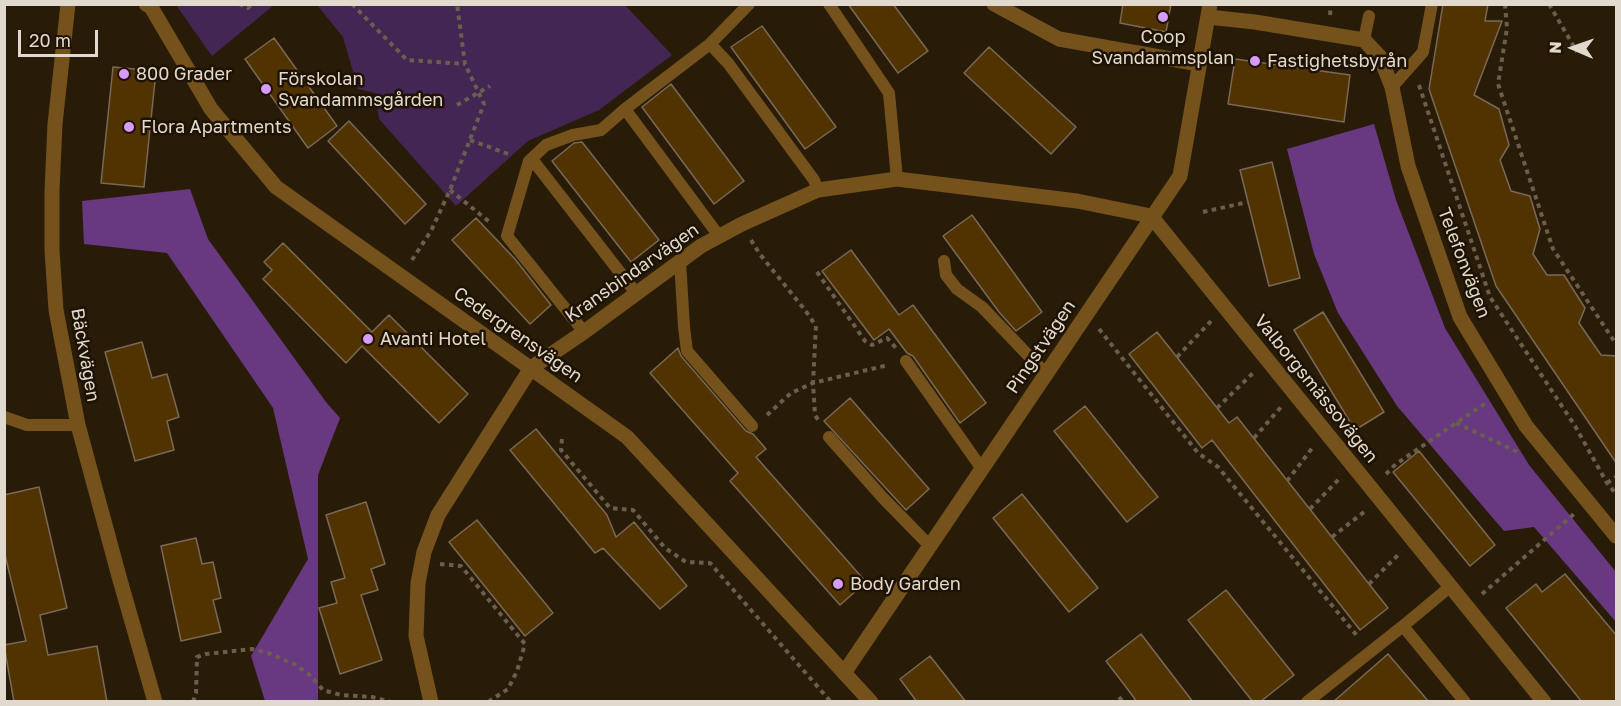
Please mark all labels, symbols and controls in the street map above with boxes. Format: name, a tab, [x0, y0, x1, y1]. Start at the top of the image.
marker: Coop Svandammsplan	[1156, 10, 1170, 24]
scale bar	[21, 18, 100, 56]
north arrow	[1543, 18, 1603, 78]
place label: Coop Svandammsplan	[1092, 26, 1234, 68]
text: 20 m	[29, 29, 71, 51]
text: N	[1545, 41, 1565, 54]
place label: Fastighetsbyrån	[1267, 50, 1407, 72]
marker: Fastighetsbyrån	[1248, 54, 1262, 68]
place label: 800 Grader	[136, 63, 232, 85]
marker: 800 Grader	[117, 67, 131, 81]
place label: Förskolan Svandammsgården	[278, 68, 443, 110]
marker: Förskolan Svandammsgården	[259, 82, 273, 96]
place label: Flora Apartments	[141, 116, 291, 138]
marker: Flora Apartments	[122, 120, 136, 134]
street label: Telefonvägen	[1433, 205, 1495, 321]
street label: Kransbindarvägen	[561, 219, 703, 327]
street label: Cedergrensvägen	[449, 282, 587, 388]
street label: Pingstvägen	[1002, 296, 1080, 398]
street label: Bäckvägen	[66, 306, 104, 404]
street label: Valborgsmässovägen	[1250, 311, 1382, 467]
place label: Avanti Hotel	[380, 328, 486, 350]
marker: Avanti Hotel	[361, 332, 375, 346]
place label: Body Garden	[850, 573, 961, 595]
marker: Body Garden	[831, 577, 845, 591]

